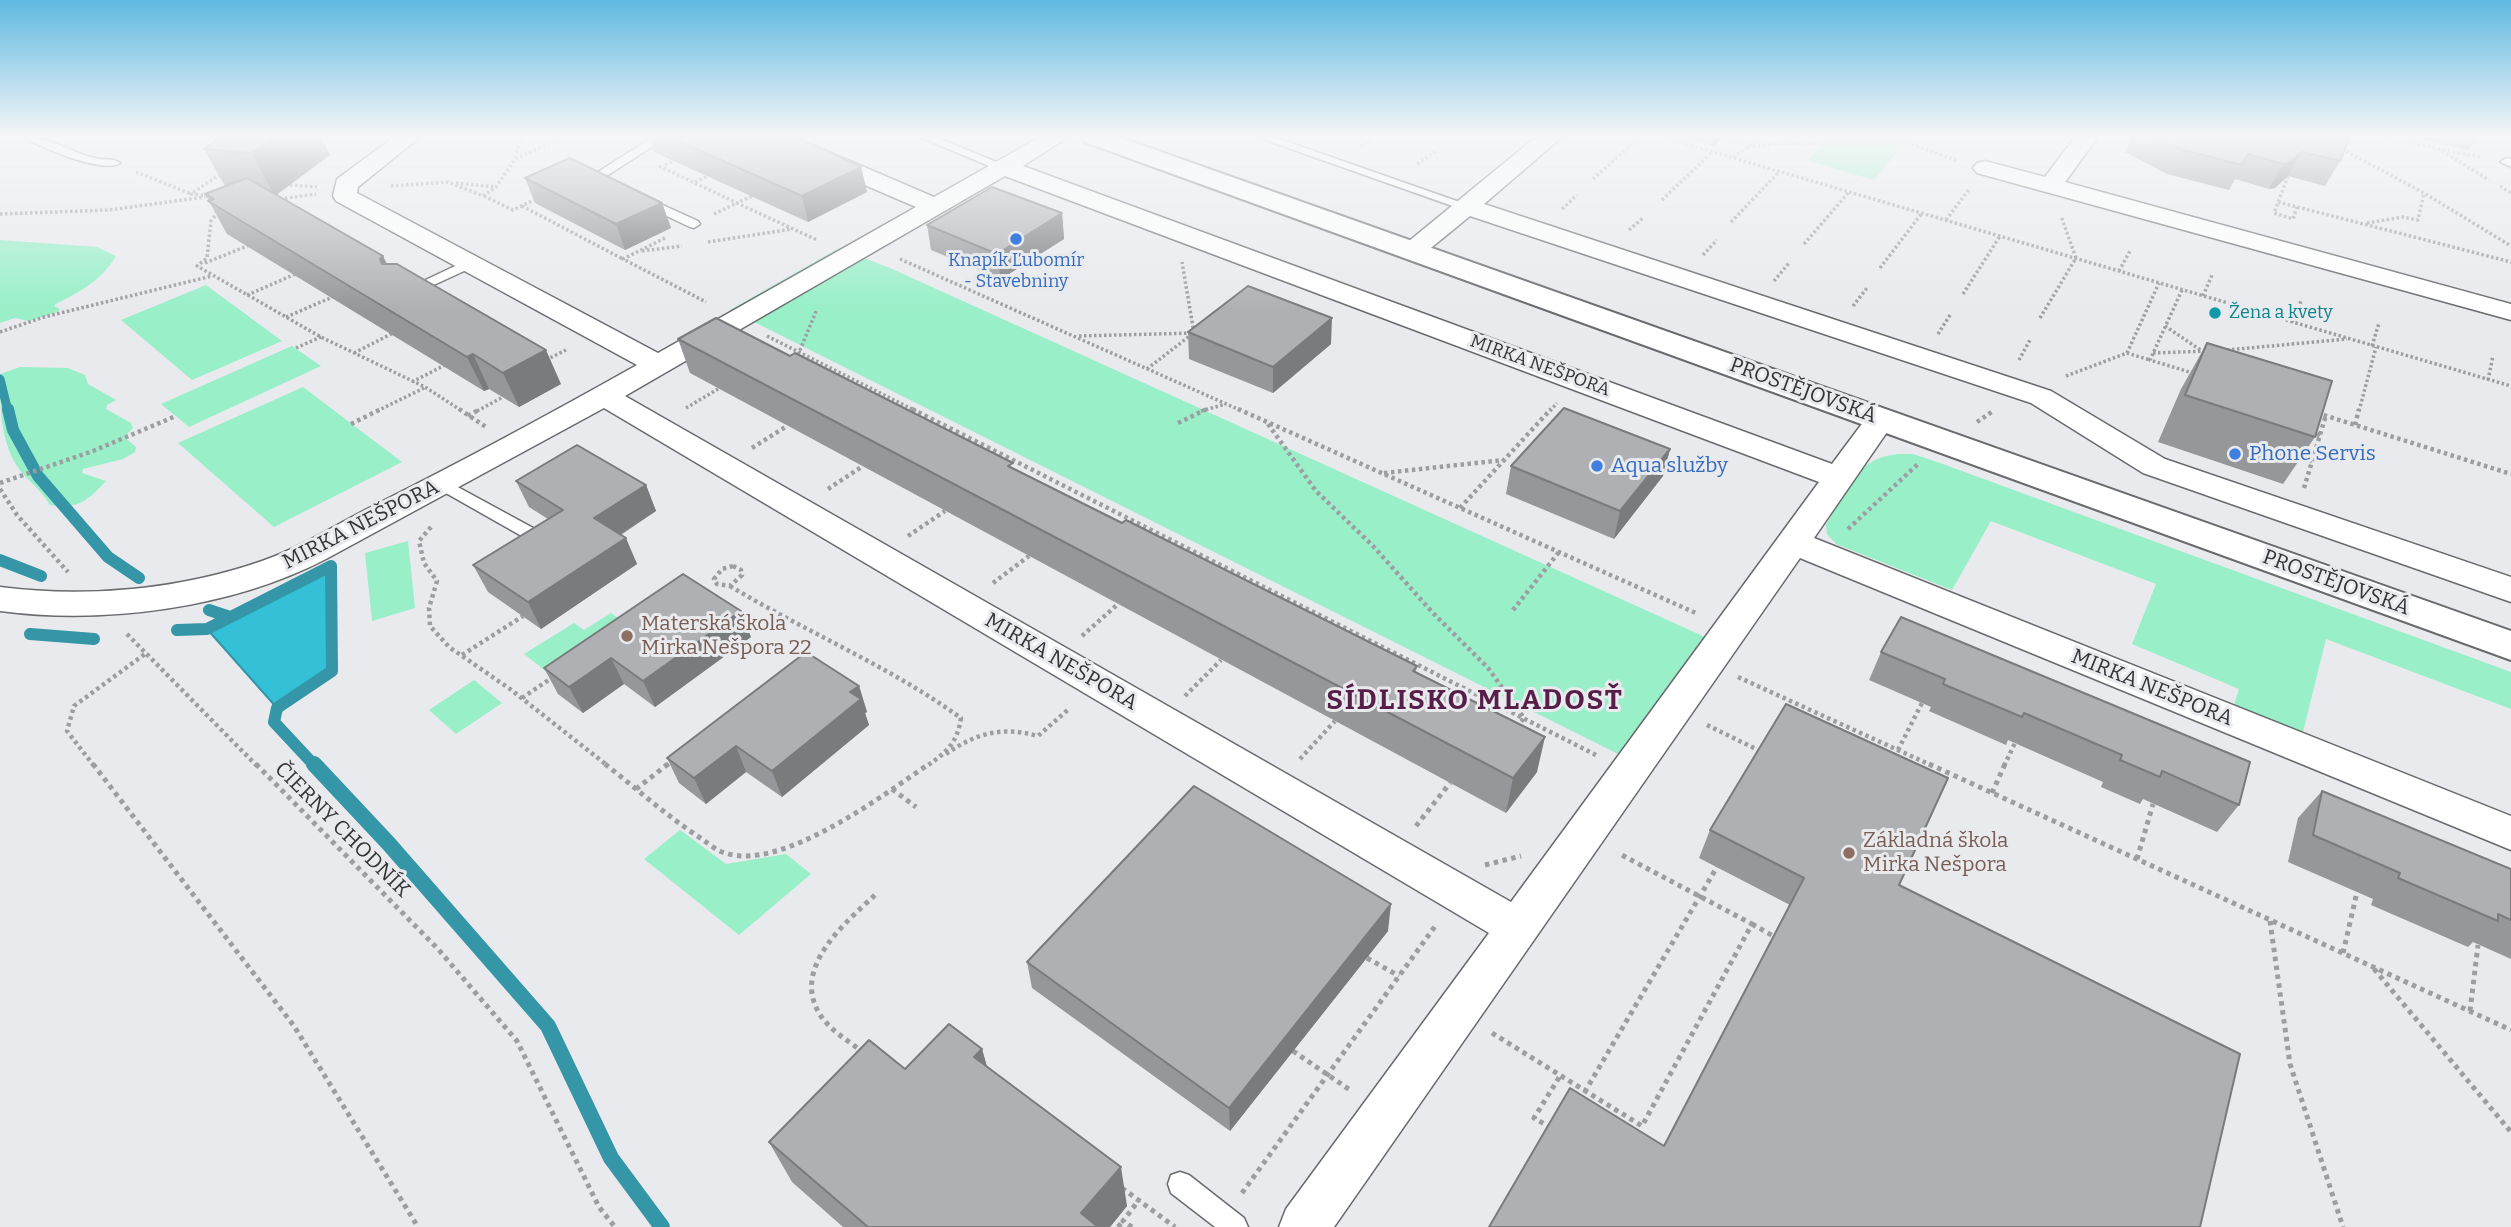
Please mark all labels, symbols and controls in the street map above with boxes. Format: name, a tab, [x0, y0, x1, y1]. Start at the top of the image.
marker: Knapík Ľubomír - Stavebniny	[1008, 231, 1024, 247]
place label: Knapík Ľubomír - Stavebniny	[948, 250, 1084, 292]
place label: Žena a kvety	[2229, 302, 2333, 324]
marker: Žena a kvety	[2207, 305, 2223, 321]
street label: MIRKA NEŠPORA	[1467, 331, 1613, 401]
street label: PROSTĚJOVSKÁ	[1726, 353, 1880, 429]
place label: Phone Servis	[2249, 441, 2376, 467]
marker: Phone Servis	[2227, 446, 2243, 462]
place label: Aqua služby	[1611, 453, 1728, 479]
marker: Aqua služby	[1589, 458, 1605, 474]
street label: MIRKA NEŠPORA	[279, 475, 443, 575]
street label: PROSTĚJOVSKÁ	[2259, 545, 2413, 621]
street label: MIRKA NEŠPORA	[980, 608, 1142, 716]
place label: Materská škola Mirka Nešpora 22	[641, 611, 812, 661]
marker: Materská škola Mirka Nešpora 22	[619, 628, 635, 644]
street label: MIRKA NEŠPORA	[2068, 644, 2236, 732]
district label: SÍDLISKO MLADOSŤ	[1328, 684, 1622, 718]
street label: ČIERNY CHODNÍK	[269, 757, 415, 903]
place label: Základná škola Mirka Nešpora	[1863, 828, 2009, 878]
marker: Základná škola Mirka Nešpora	[1841, 845, 1857, 861]

